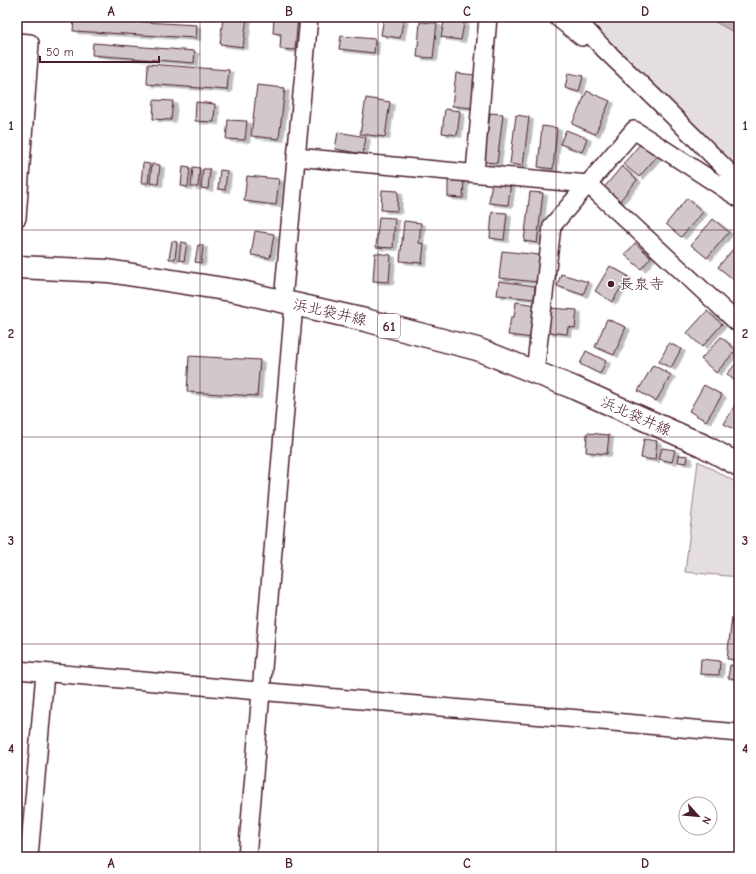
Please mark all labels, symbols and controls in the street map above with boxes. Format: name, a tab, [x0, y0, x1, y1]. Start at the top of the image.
text: A	[107, 4, 115, 19]
text: B	[285, 4, 293, 19]
text: C	[463, 4, 471, 19]
text: D	[641, 4, 649, 19]
scale bar	[40, 38, 159, 64]
text: 50 m	[46, 45, 74, 59]
text: 1	[8, 118, 14, 133]
text: 1	[742, 118, 748, 133]
place label: 長泉寺	[619, 275, 664, 293]
marker: 長泉寺	[606, 279, 616, 289]
street label: 浜北袋井線	[291, 295, 369, 329]
road number: 61	[378, 314, 400, 338]
text: 2	[8, 326, 14, 341]
text: 2	[742, 326, 748, 341]
street label: 浜北袋井線	[598, 393, 674, 439]
text: 3	[8, 533, 14, 548]
text: 3	[742, 533, 748, 548]
text: 4	[8, 741, 14, 756]
text: 4	[742, 741, 748, 756]
north arrow	[678, 796, 718, 836]
text: N	[699, 814, 714, 826]
text: A	[107, 856, 115, 871]
text: B	[285, 856, 293, 871]
text: C	[463, 856, 471, 871]
text: D	[641, 856, 649, 871]

